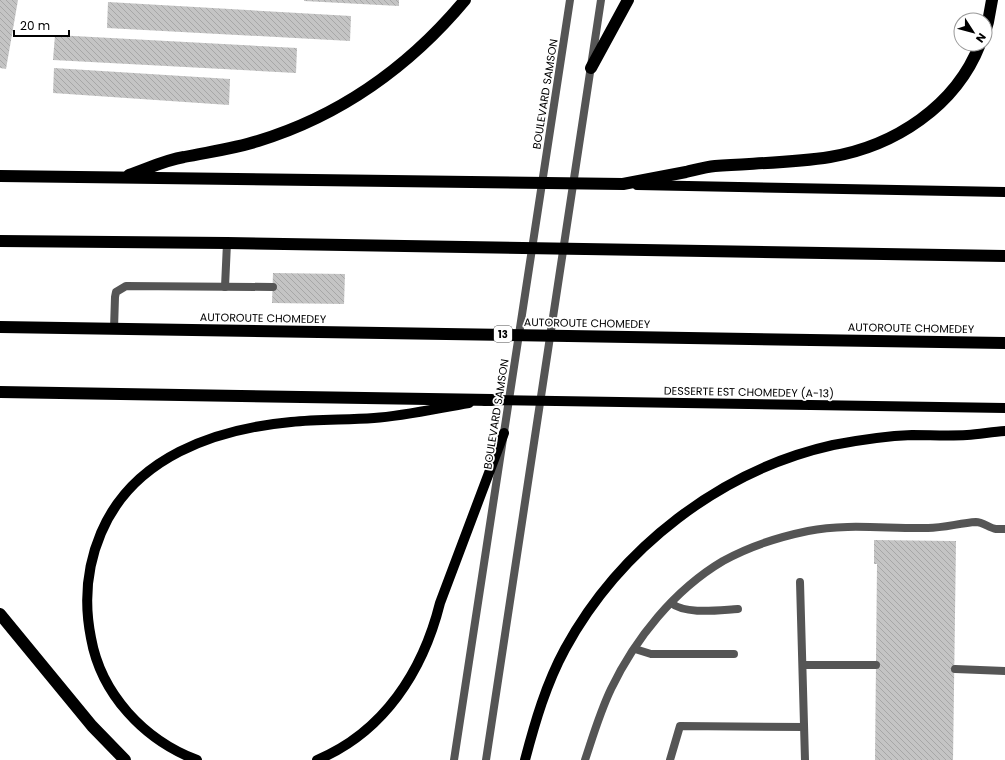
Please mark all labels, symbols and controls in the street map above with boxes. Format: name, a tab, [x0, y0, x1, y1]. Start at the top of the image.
scale bar	[14, 12, 69, 38]
north arrow	[953, 12, 993, 52]
text: 20 m	[20, 17, 50, 34]
text: N	[972, 30, 990, 46]
street label: BOULEVARD SAMSON	[528, 38, 562, 150]
street label: AUTOROUTE CHOMEDEY	[200, 309, 327, 327]
street label: AUTOROUTE CHOMEDEY	[524, 314, 651, 332]
street label: AUTOROUTE CHOMEDEY	[848, 319, 975, 337]
road number: 13	[494, 326, 512, 342]
street label: BOULEVARD SAMSON	[479, 358, 513, 470]
street label: DESSERTE EST CHOMEDEY (A-13)	[664, 383, 834, 401]

